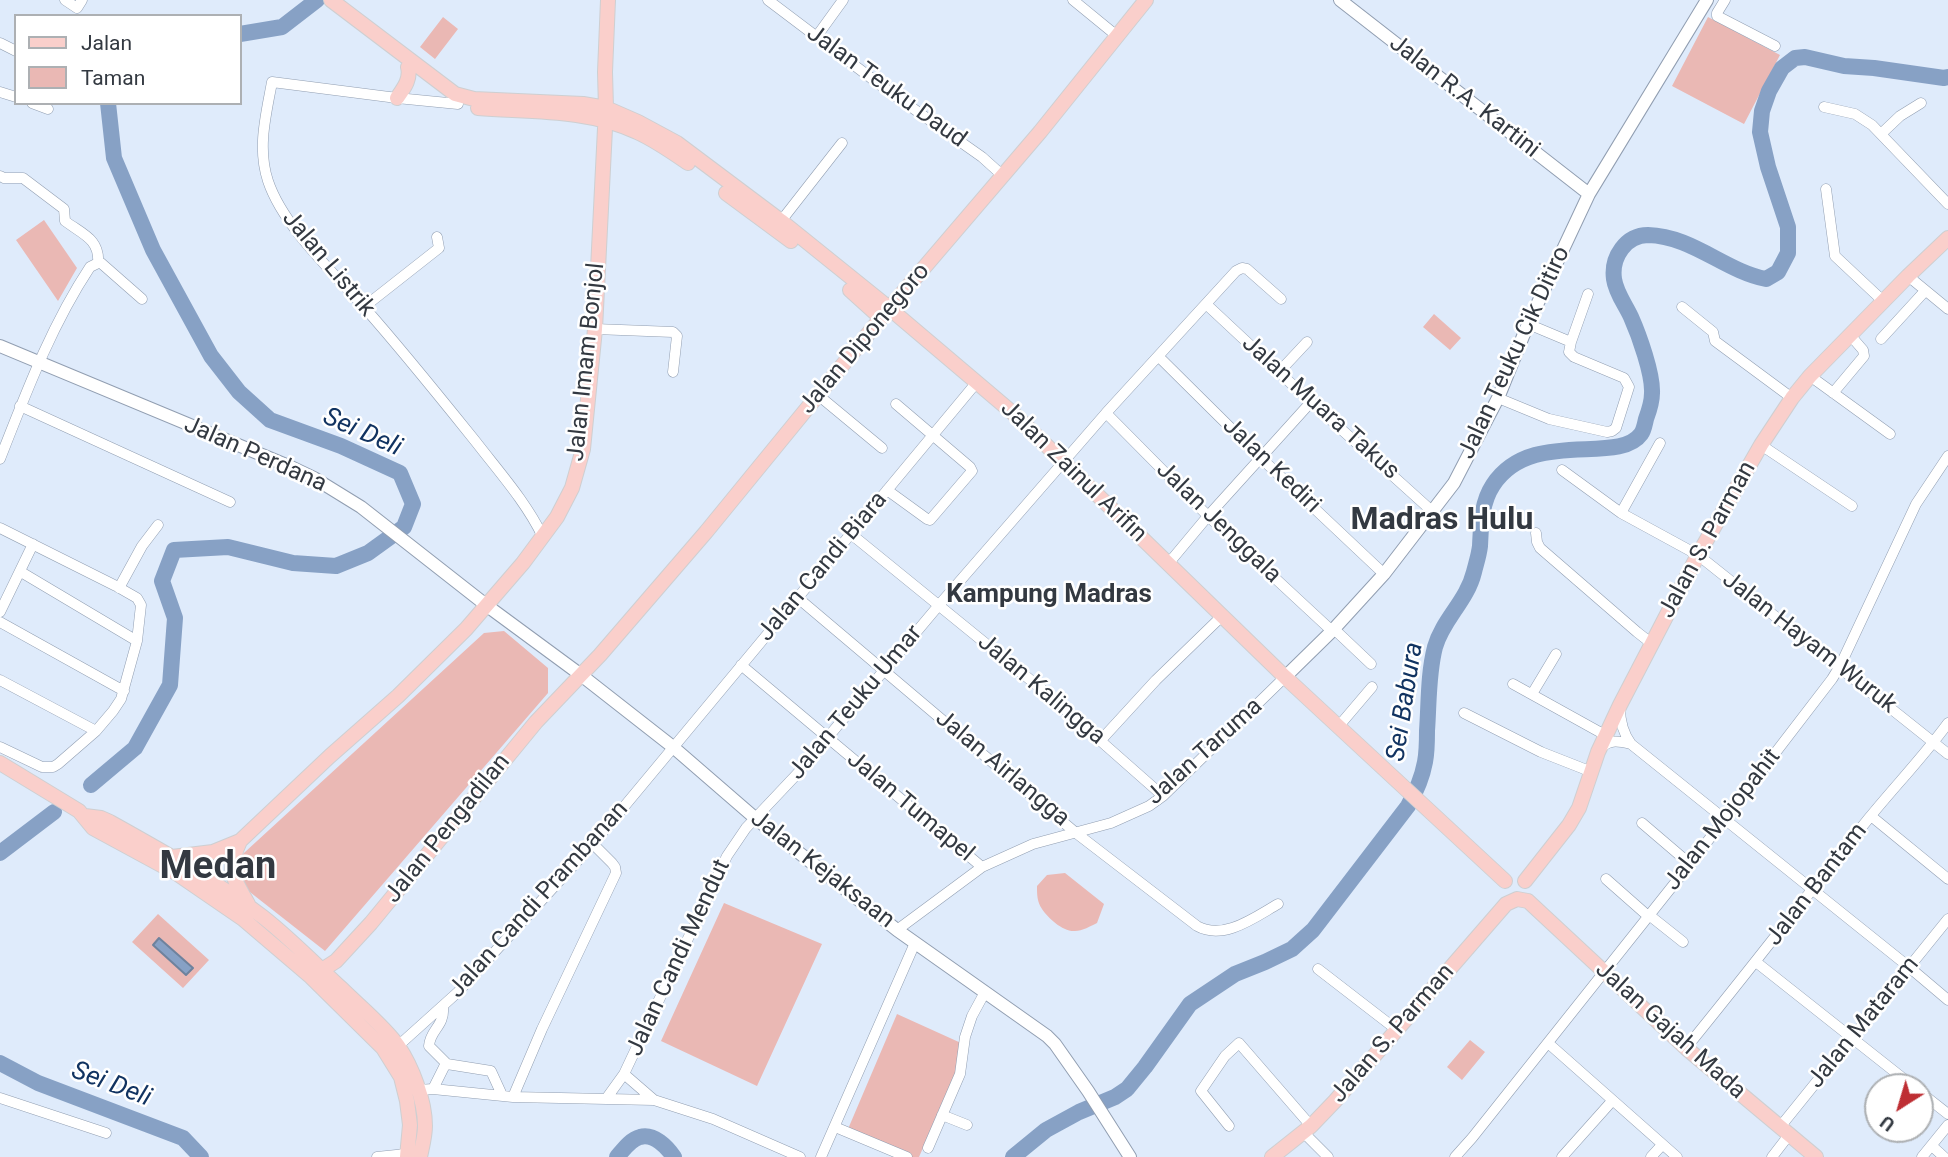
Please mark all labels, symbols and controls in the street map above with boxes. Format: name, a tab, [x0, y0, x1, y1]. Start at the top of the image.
legend	[14, 14, 242, 105]
street label: Jalan Teuku Daud	[801, 19, 971, 155]
street label: Jalan R.A. Kartini	[1383, 29, 1545, 165]
text: Jalan	[81, 31, 132, 55]
text: Taman	[81, 66, 145, 90]
street label: Jalan Listrik	[275, 205, 381, 323]
street label: Jalan Teuku Cik Ditiro	[1453, 242, 1577, 464]
street label: Jalan Diponegoro	[794, 258, 936, 420]
street label: Jalan Imam Bonjol	[562, 261, 612, 463]
street label: Jalan Muara Takus	[1235, 330, 1405, 486]
street label: Jalan Zainul Arifin	[994, 395, 1152, 549]
water label: Sei Deli	[318, 402, 406, 464]
street label: Jalan Perdana	[179, 411, 331, 499]
street label: Jalan Kediri	[1216, 412, 1326, 520]
street label: Jalan Jenggala	[1150, 456, 1286, 590]
street label: Jalan S. Parman	[1653, 457, 1763, 623]
street label: Jalan Candi Biara	[752, 486, 894, 648]
district label: Madras Hulu	[1351, 502, 1533, 540]
street label: Jalan Hayam Wuruk	[1716, 566, 1902, 720]
district label: Kampung Madras	[946, 579, 1152, 611]
street label: Jalan Teuku Umar	[783, 620, 929, 786]
street label: Jalan Kalingga	[971, 628, 1111, 752]
water label: Sei Babura	[1381, 640, 1431, 764]
street label: Jalan Taruma	[1141, 692, 1269, 812]
street label: Jalan Airlangga	[929, 705, 1075, 833]
street label: Jalan Mojopahit	[1659, 743, 1787, 897]
street label: Jalan Tumapel	[841, 746, 979, 868]
street label: Jalan Pengadilan	[379, 749, 517, 909]
street label: Jalan Candi Prambanan	[443, 796, 635, 1004]
street label: Jalan Kejaksaan	[744, 805, 900, 935]
street label: Jalan Bantam	[1760, 818, 1874, 952]
district label: Medan	[160, 845, 276, 891]
street label: Jalan Candi Mendut	[621, 855, 737, 1061]
street label: Jalan Mataram	[1802, 951, 1926, 1095]
street label: Jalan Gajah Mada	[1589, 956, 1751, 1106]
street label: Jalan S. Parman	[1325, 959, 1461, 1109]
water label: Sei Deli	[67, 1056, 155, 1114]
north arrow	[1864, 1073, 1934, 1143]
text: U	[1875, 1111, 1899, 1137]

